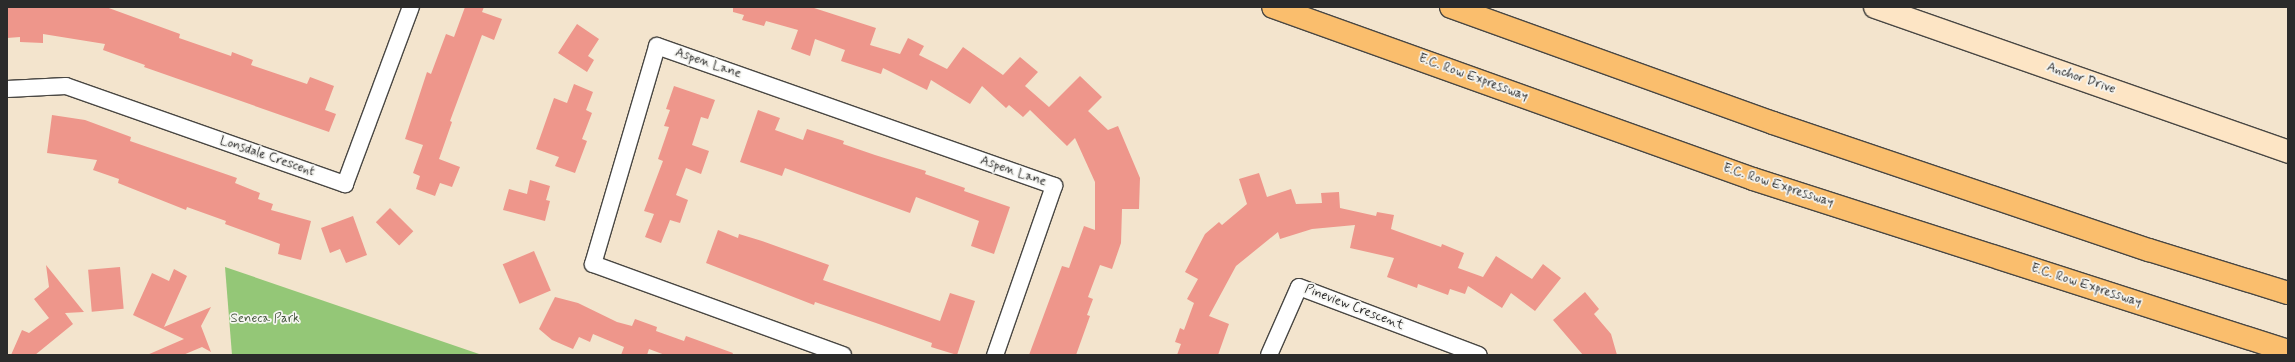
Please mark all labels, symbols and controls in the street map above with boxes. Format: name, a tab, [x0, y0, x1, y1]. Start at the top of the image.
street label: Aspen Lane	[674, 46, 742, 82]
street label: E.C. Row Expressway	[1414, 50, 1532, 106]
street label: Anchor Drive	[2045, 60, 2117, 98]
street label: Lonsdale Crescent	[217, 133, 317, 181]
street label: Aspen Lane	[979, 154, 1047, 190]
street label: E.C. Row Expressway	[1719, 160, 1837, 212]
street label: E.C. Row Expressway	[2027, 260, 2145, 312]
street label: Pineview Crescent	[1304, 283, 1404, 333]
park label: Seneca Park	[230, 311, 300, 327]

